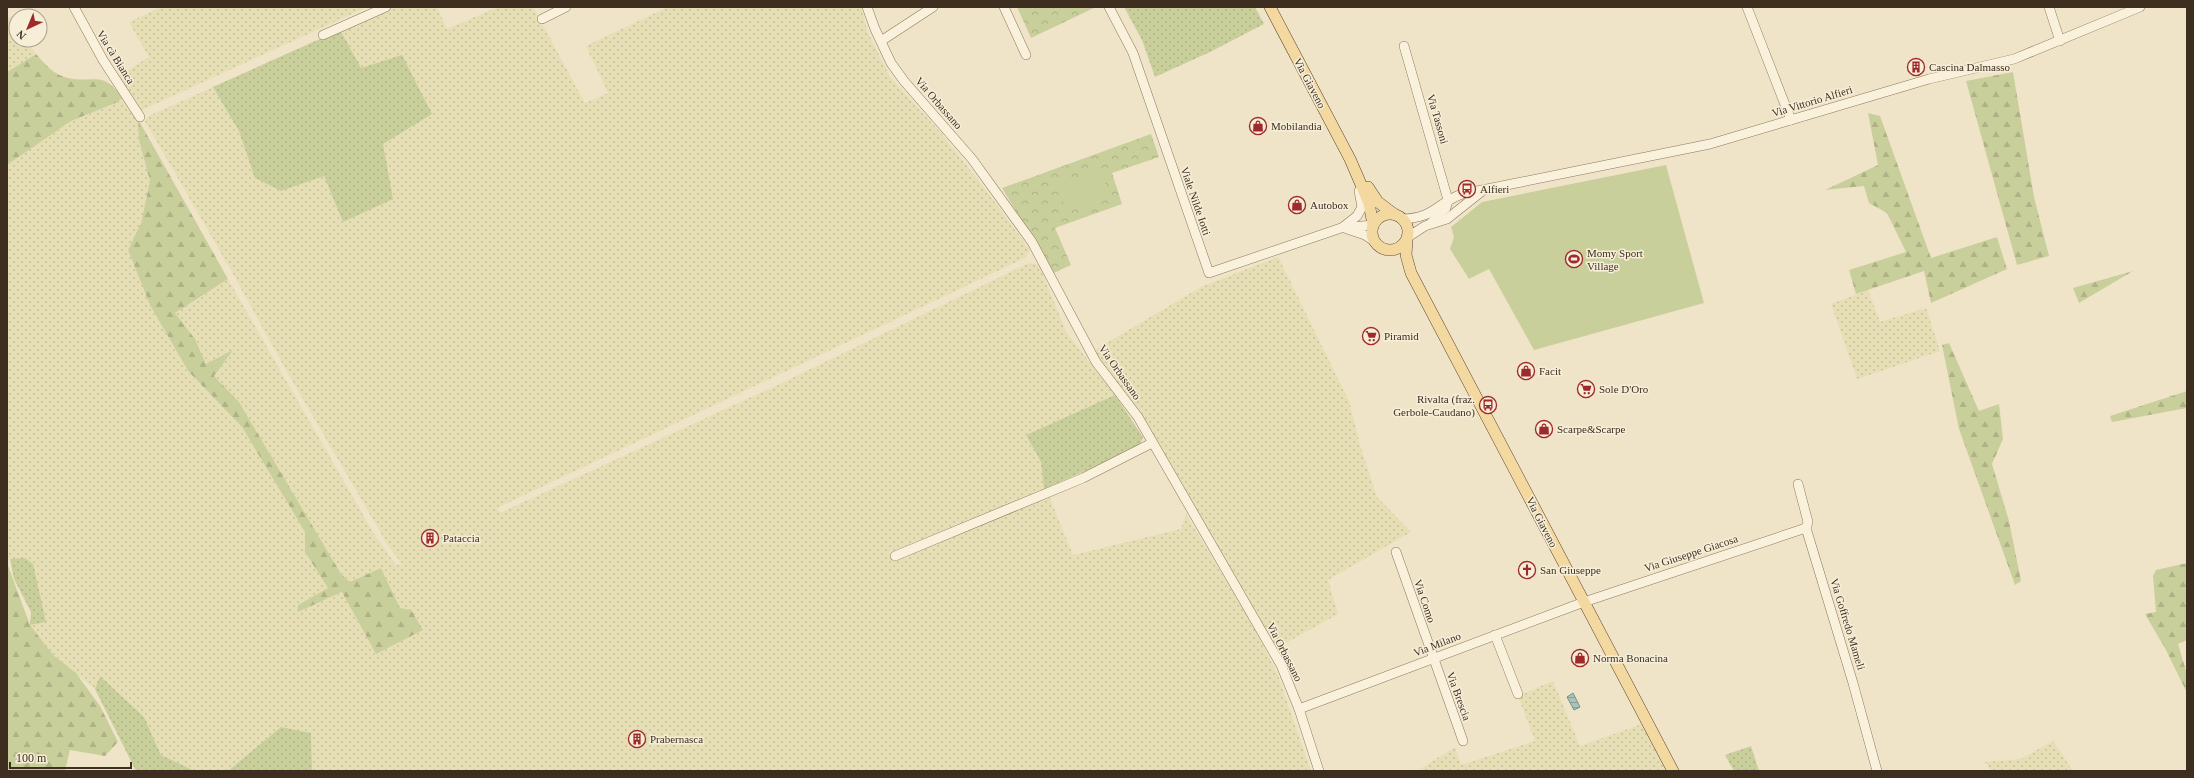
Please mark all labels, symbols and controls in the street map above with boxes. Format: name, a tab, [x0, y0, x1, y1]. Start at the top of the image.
north arrow	[8, 8, 48, 48]
text: N	[14, 28, 28, 42]
street label: Via cà Bianca	[95, 28, 137, 86]
street label: Via Giaveno	[1292, 56, 1328, 111]
building icon: Cascina Dalmasso	[1906, 57, 1926, 77]
place label: Cascina Dalmasso	[1929, 61, 2010, 73]
street label: Via Orbassano	[913, 75, 965, 132]
street label: Via Vittorio Alfieri	[1770, 83, 1854, 119]
street label: Via Tassoni	[1425, 93, 1451, 145]
shop icon: Mobilandia	[1248, 116, 1268, 136]
place label: Mobilandia	[1271, 120, 1322, 132]
street label: Viale Nilde Iotti	[1179, 165, 1213, 237]
bus stop icon: Alfieri	[1457, 179, 1477, 199]
place label: Alfieri	[1480, 183, 1509, 195]
shop icon: Autobox	[1287, 195, 1307, 215]
place label: Autobox	[1310, 199, 1349, 211]
place label: Momy Sport Village	[1587, 247, 1643, 272]
sports icon: Momy Sport Village	[1564, 249, 1584, 269]
supermarket icon: Piramid	[1361, 326, 1381, 346]
place label: Piramid	[1384, 330, 1419, 342]
street label: Via Orbassano	[1097, 342, 1144, 402]
shop icon: Facit	[1516, 361, 1536, 381]
place label: Facit	[1539, 365, 1561, 377]
supermarket icon: Sole D'Oro	[1576, 379, 1596, 399]
place label: Sole D'Oro	[1599, 383, 1649, 395]
place label: Rivalta (fraz. Gerbole-Caudano)	[1393, 393, 1475, 419]
bus stop icon: Rivalta (fraz. Gerbole-Caudano)	[1478, 395, 1498, 415]
shop icon: Scarpe&Scarpe	[1534, 419, 1554, 439]
place label: Scarpe&Scarpe	[1557, 423, 1626, 435]
street label: Via Giaveno	[1524, 495, 1560, 550]
building icon: Pataccia	[420, 528, 440, 548]
place label: Pataccia	[443, 532, 480, 544]
street label: Via Giuseppe Giacosa	[1643, 532, 1739, 574]
church icon: San Giuseppe	[1517, 560, 1537, 580]
place label: San Giuseppe	[1540, 564, 1601, 576]
street label: Via Goffredo Mameli	[1828, 577, 1868, 671]
street label: Via Como	[1412, 578, 1438, 625]
street label: Via Orbassano	[1265, 621, 1305, 684]
street label: Via Milano	[1412, 629, 1463, 659]
shop icon: Norma Bonacina	[1570, 648, 1590, 668]
place label: Norma Bonacina	[1593, 652, 1668, 664]
street label: Via Brescia	[1445, 670, 1473, 722]
building icon: Prabernasca	[627, 729, 647, 749]
place label: Prabernasca	[650, 733, 703, 745]
scale bar	[10, 744, 131, 770]
text: 100 m	[16, 751, 47, 765]

